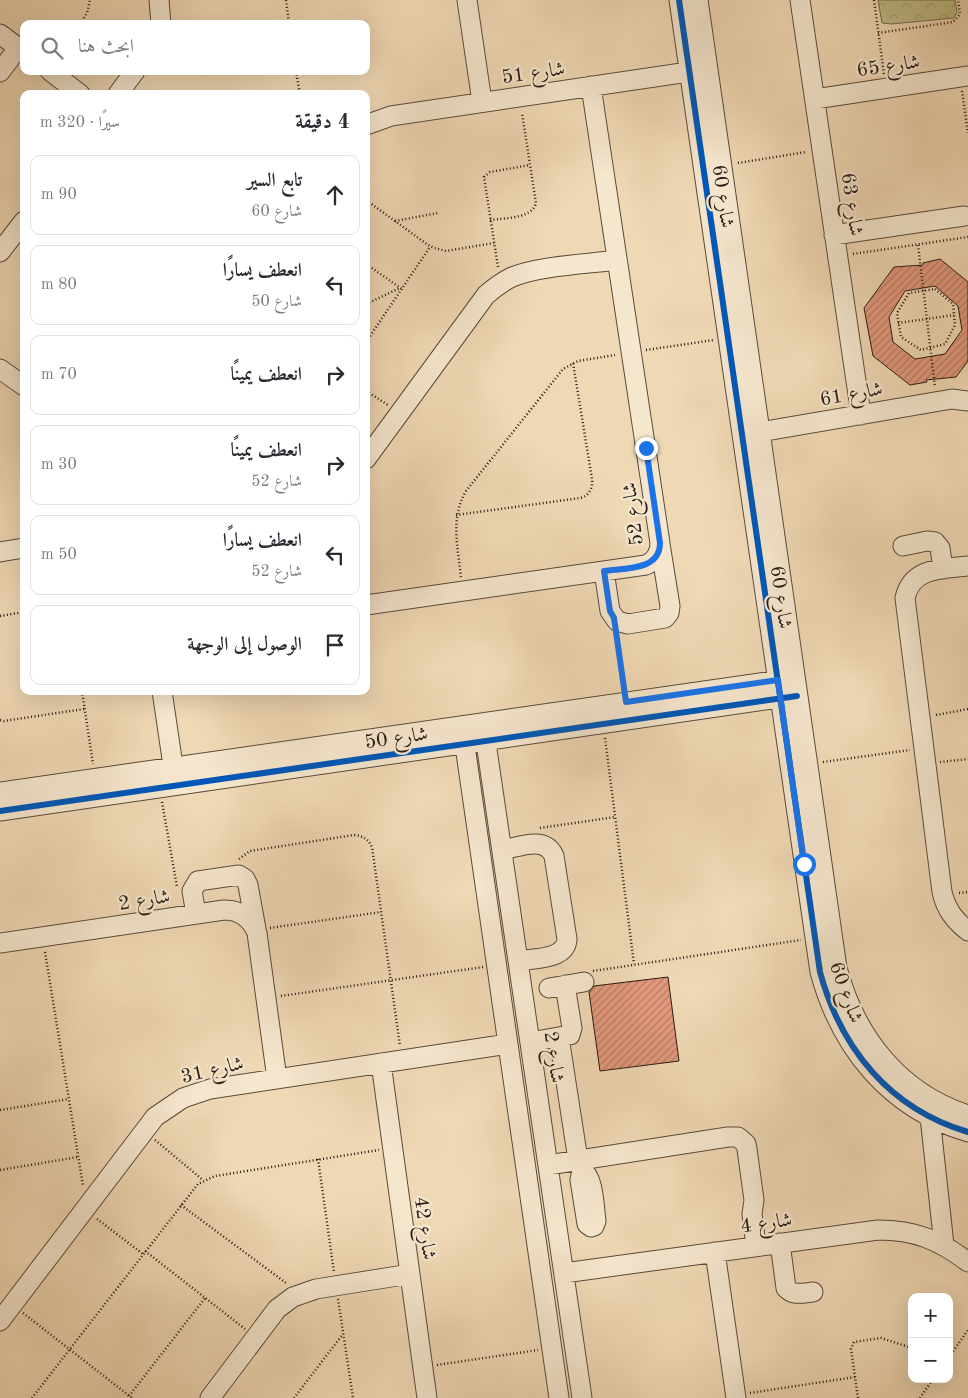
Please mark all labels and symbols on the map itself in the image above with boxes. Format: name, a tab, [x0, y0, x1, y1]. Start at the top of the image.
street label: شارع 65	[855, 53, 922, 87]
street label: شارع 51	[500, 60, 567, 94]
street label: شارع 60	[702, 163, 736, 230]
street label: شارع 63	[831, 171, 865, 238]
street label: شارع 61	[818, 380, 885, 416]
route end	[635, 437, 658, 460]
street label: شارع 52	[620, 480, 654, 547]
street label: شارع 60	[760, 564, 794, 631]
street label: شارع 50	[363, 725, 430, 759]
route start	[793, 853, 816, 876]
street label: شارع 2	[117, 887, 172, 921]
street label: شارع 60	[819, 959, 865, 1028]
street label: شارع 2	[534, 1030, 567, 1085]
street label: شارع 31	[179, 1054, 247, 1094]
street label: شارع 42	[404, 1195, 438, 1262]
street label: شارع 4	[739, 1210, 794, 1243]

